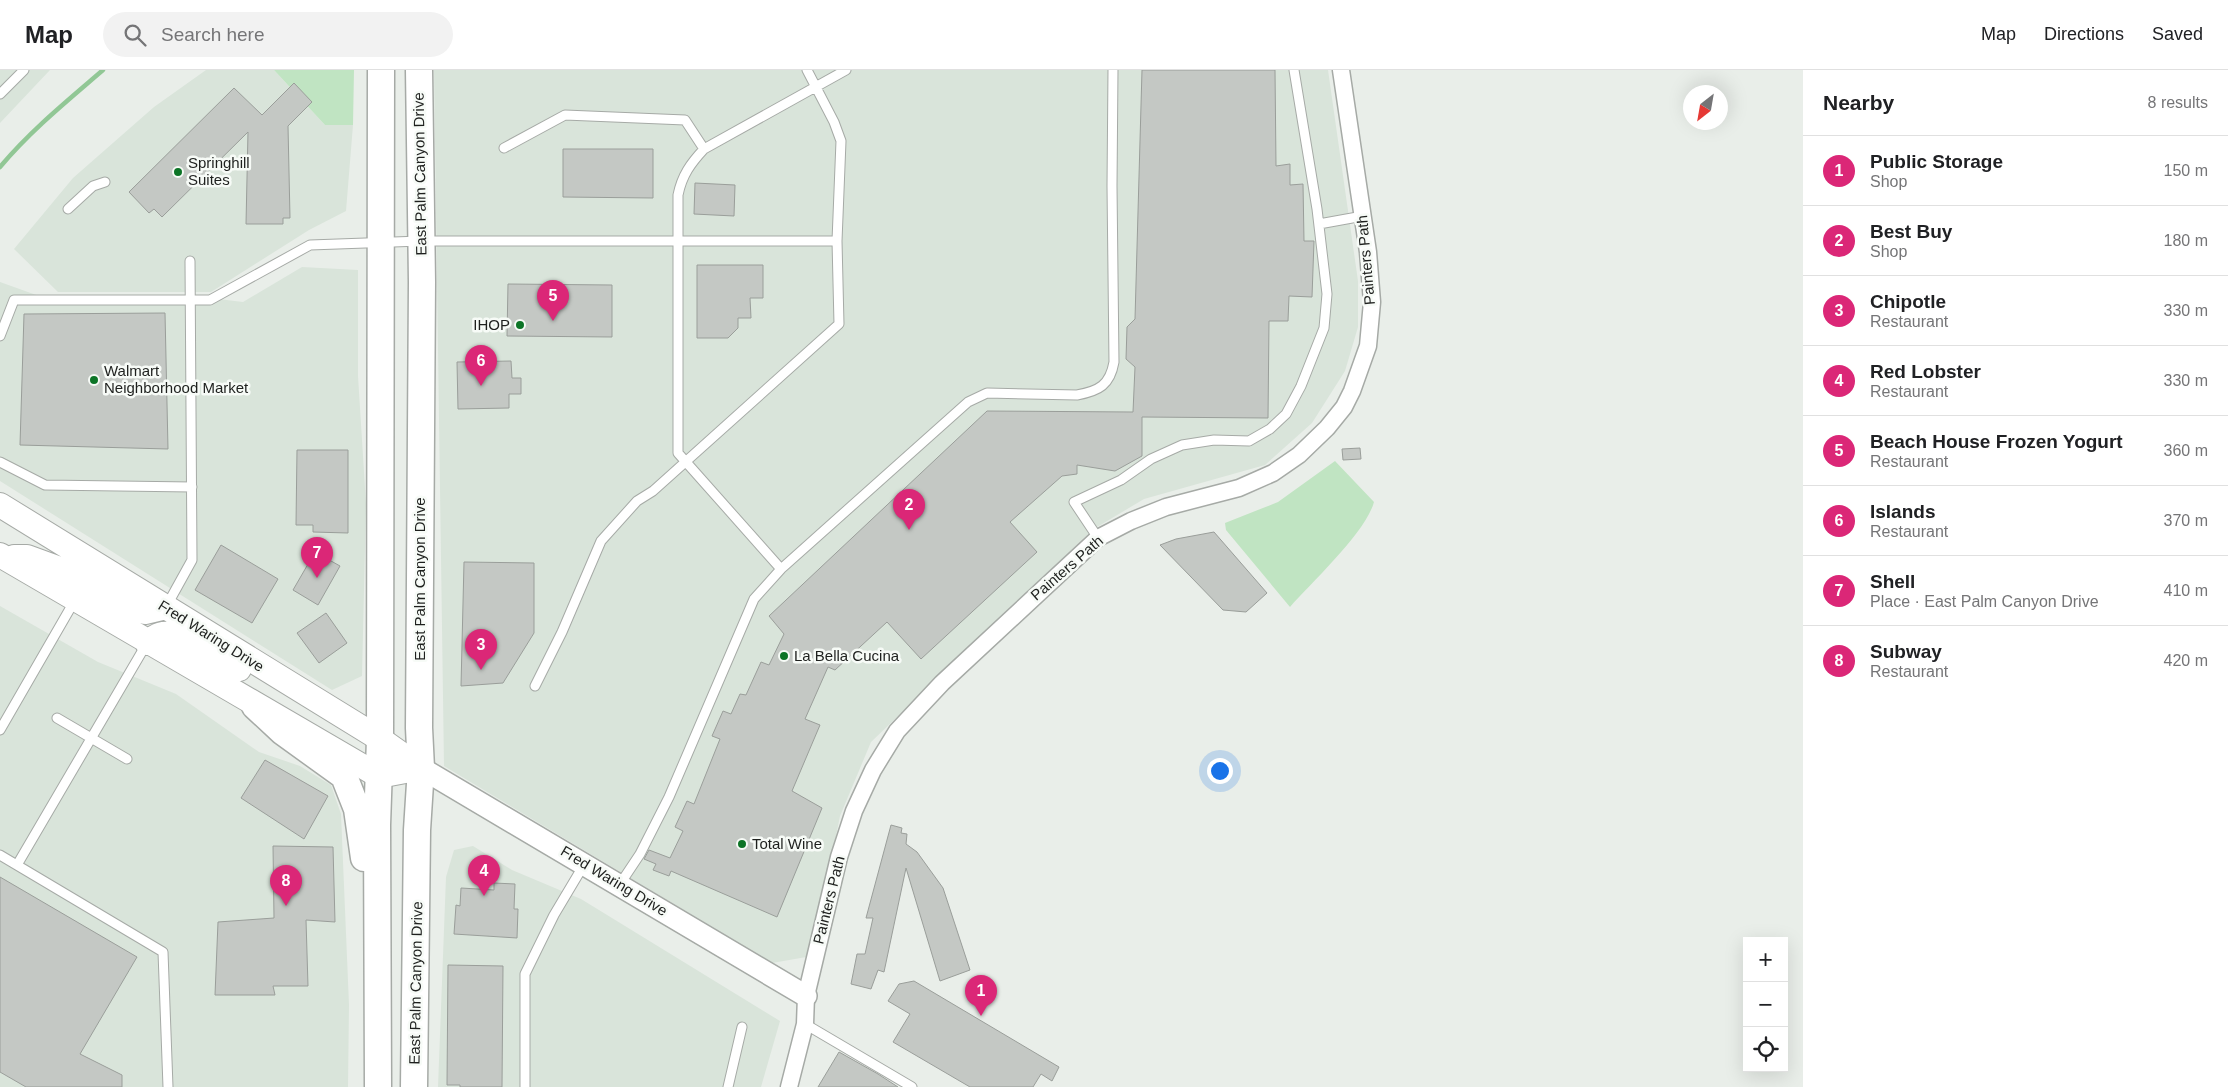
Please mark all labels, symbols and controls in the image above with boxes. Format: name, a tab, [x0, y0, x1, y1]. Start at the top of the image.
search box	[103, 12, 453, 57]
text: Map	[25, 21, 73, 48]
icon: search	[121, 21, 149, 49]
text: Search here	[161, 24, 265, 45]
text: Map	[1981, 24, 2016, 44]
text: Directions	[2044, 24, 2124, 44]
text: Saved	[2152, 24, 2203, 44]
north arrow	[1683, 85, 1728, 130]
text: Nearby	[1823, 91, 1894, 114]
street label: East Palm Canyon Drive	[410, 92, 429, 256]
text: 8 results	[2148, 94, 2208, 111]
text: Public Storage	[1870, 151, 2003, 172]
place label: Springhill Suites	[188, 154, 250, 188]
text: 1	[1835, 162, 1843, 179]
text: 150 m	[2164, 162, 2208, 179]
marker: Springhill Suites	[172, 166, 184, 178]
text: Shop	[1870, 173, 1907, 190]
street label: Painters Path	[1353, 214, 1378, 306]
text: Best Buy	[1870, 221, 1952, 242]
text: 2	[1835, 232, 1843, 249]
text: 180 m	[2164, 232, 2208, 249]
text: Shop	[1870, 243, 1907, 260]
pin: 5	[537, 280, 569, 321]
text: Chipotle	[1870, 291, 1946, 312]
text: 3	[1835, 302, 1843, 319]
text: 330 m	[2164, 302, 2208, 319]
text: Restaurant	[1870, 313, 1948, 330]
place label: IHOP	[473, 316, 510, 333]
marker: IHOP	[514, 319, 526, 331]
pin: 6	[465, 345, 497, 386]
text: Red Lobster	[1870, 361, 1981, 382]
place label: Walmart Neighborhood Market	[104, 362, 249, 396]
text: 4	[1835, 372, 1843, 389]
text: 330 m	[2164, 372, 2208, 389]
marker: Walmart Neighborhood Market	[88, 374, 100, 386]
text: Restaurant	[1870, 383, 1948, 400]
text: Beach House Frozen Yogurt	[1870, 431, 2123, 452]
text: 5	[1835, 442, 1843, 459]
text: 360 m	[2164, 442, 2208, 459]
text: Restaurant	[1870, 453, 1948, 470]
pin: 2	[893, 489, 925, 530]
street label: East Palm Canyon Drive	[411, 497, 428, 661]
text: Islands	[1870, 501, 1935, 522]
text: 6	[1835, 512, 1843, 529]
text: 370 m	[2164, 512, 2208, 529]
text: Restaurant	[1870, 523, 1948, 540]
street label: Painters Path	[1027, 532, 1106, 604]
pin: 7	[301, 537, 333, 578]
text: Shell	[1870, 571, 1915, 592]
text: 7	[1835, 582, 1843, 599]
text: 410 m	[2164, 582, 2208, 599]
text: Place · East Palm Canyon Drive	[1870, 593, 2099, 610]
street label: Fred Waring Drive	[155, 596, 267, 675]
pin: 3	[465, 629, 497, 670]
text: Subway	[1870, 641, 1942, 662]
place label: La Bella Cucina	[794, 647, 900, 664]
marker: La Bella Cucina	[778, 650, 790, 662]
text: 8	[1835, 652, 1843, 669]
text: 420 m	[2164, 652, 2208, 669]
text: Restaurant	[1870, 663, 1948, 680]
your location	[1207, 758, 1233, 784]
place label: Total Wine	[752, 835, 822, 852]
marker: Total Wine	[736, 838, 748, 850]
street label: Fred Waring Drive	[558, 842, 671, 919]
street label: Painters Path	[809, 854, 848, 946]
pin: 4	[468, 855, 500, 896]
pin: 8	[270, 865, 302, 906]
street label: East Palm Canyon Drive	[406, 901, 425, 1065]
map controls	[1743, 937, 1788, 1072]
button: +	[1743, 937, 1788, 982]
pin: 1	[965, 975, 997, 1016]
button: −	[1743, 982, 1788, 1027]
button: locate	[1743, 1027, 1788, 1072]

